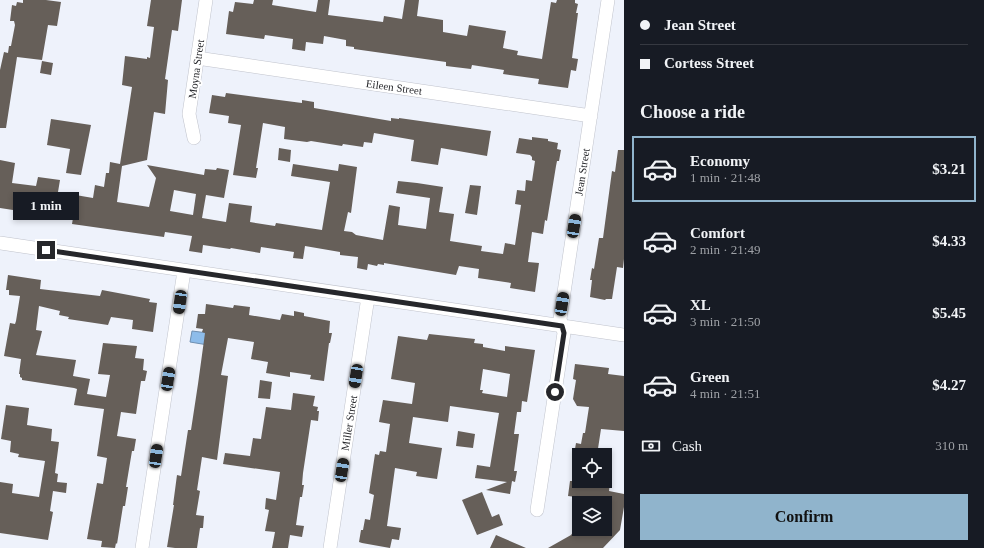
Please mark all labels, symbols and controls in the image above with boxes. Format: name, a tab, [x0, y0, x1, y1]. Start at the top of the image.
text: Jean Street	[664, 17, 736, 33]
street label: Moyna Street	[186, 39, 206, 99]
text: Cortess Street	[664, 55, 754, 71]
street label: Eileen Street	[365, 77, 423, 97]
text: Choose a ride	[640, 102, 745, 122]
street label: Jean Street	[572, 147, 592, 197]
icon: car	[642, 151, 678, 187]
text: Economy	[690, 153, 750, 169]
text: $3.21	[932, 161, 966, 177]
text: 1 min · 21:48	[690, 170, 760, 185]
callout: 1 min	[13, 192, 79, 220]
text: 1 min	[30, 198, 62, 213]
car	[566, 213, 582, 239]
icon: car	[642, 223, 678, 259]
text: Comfort	[690, 225, 745, 241]
text: $4.33	[932, 233, 966, 249]
route end	[37, 241, 55, 259]
text: 2 min · 21:49	[690, 242, 760, 257]
car	[172, 289, 188, 315]
car	[554, 291, 570, 317]
icon: car	[642, 295, 678, 331]
text: XL	[690, 297, 711, 313]
text: $5.45	[932, 305, 966, 321]
text: 3 min · 21:50	[690, 314, 760, 329]
car	[348, 363, 364, 389]
car	[160, 366, 176, 392]
icon: car	[642, 367, 678, 403]
text: Green	[690, 369, 730, 385]
text: $4.27	[932, 377, 966, 393]
route start	[546, 383, 564, 401]
text: 4 min · 21:51	[690, 386, 760, 401]
street label: Miller Street	[339, 394, 359, 452]
icon: cash	[640, 435, 662, 457]
text: Cash	[672, 438, 702, 454]
text: 310 m	[935, 438, 968, 453]
car	[148, 443, 164, 469]
map controls	[572, 448, 612, 536]
button: locate	[572, 448, 612, 488]
car	[334, 457, 350, 483]
button: Confirm	[640, 494, 968, 540]
button: layers	[572, 496, 612, 536]

